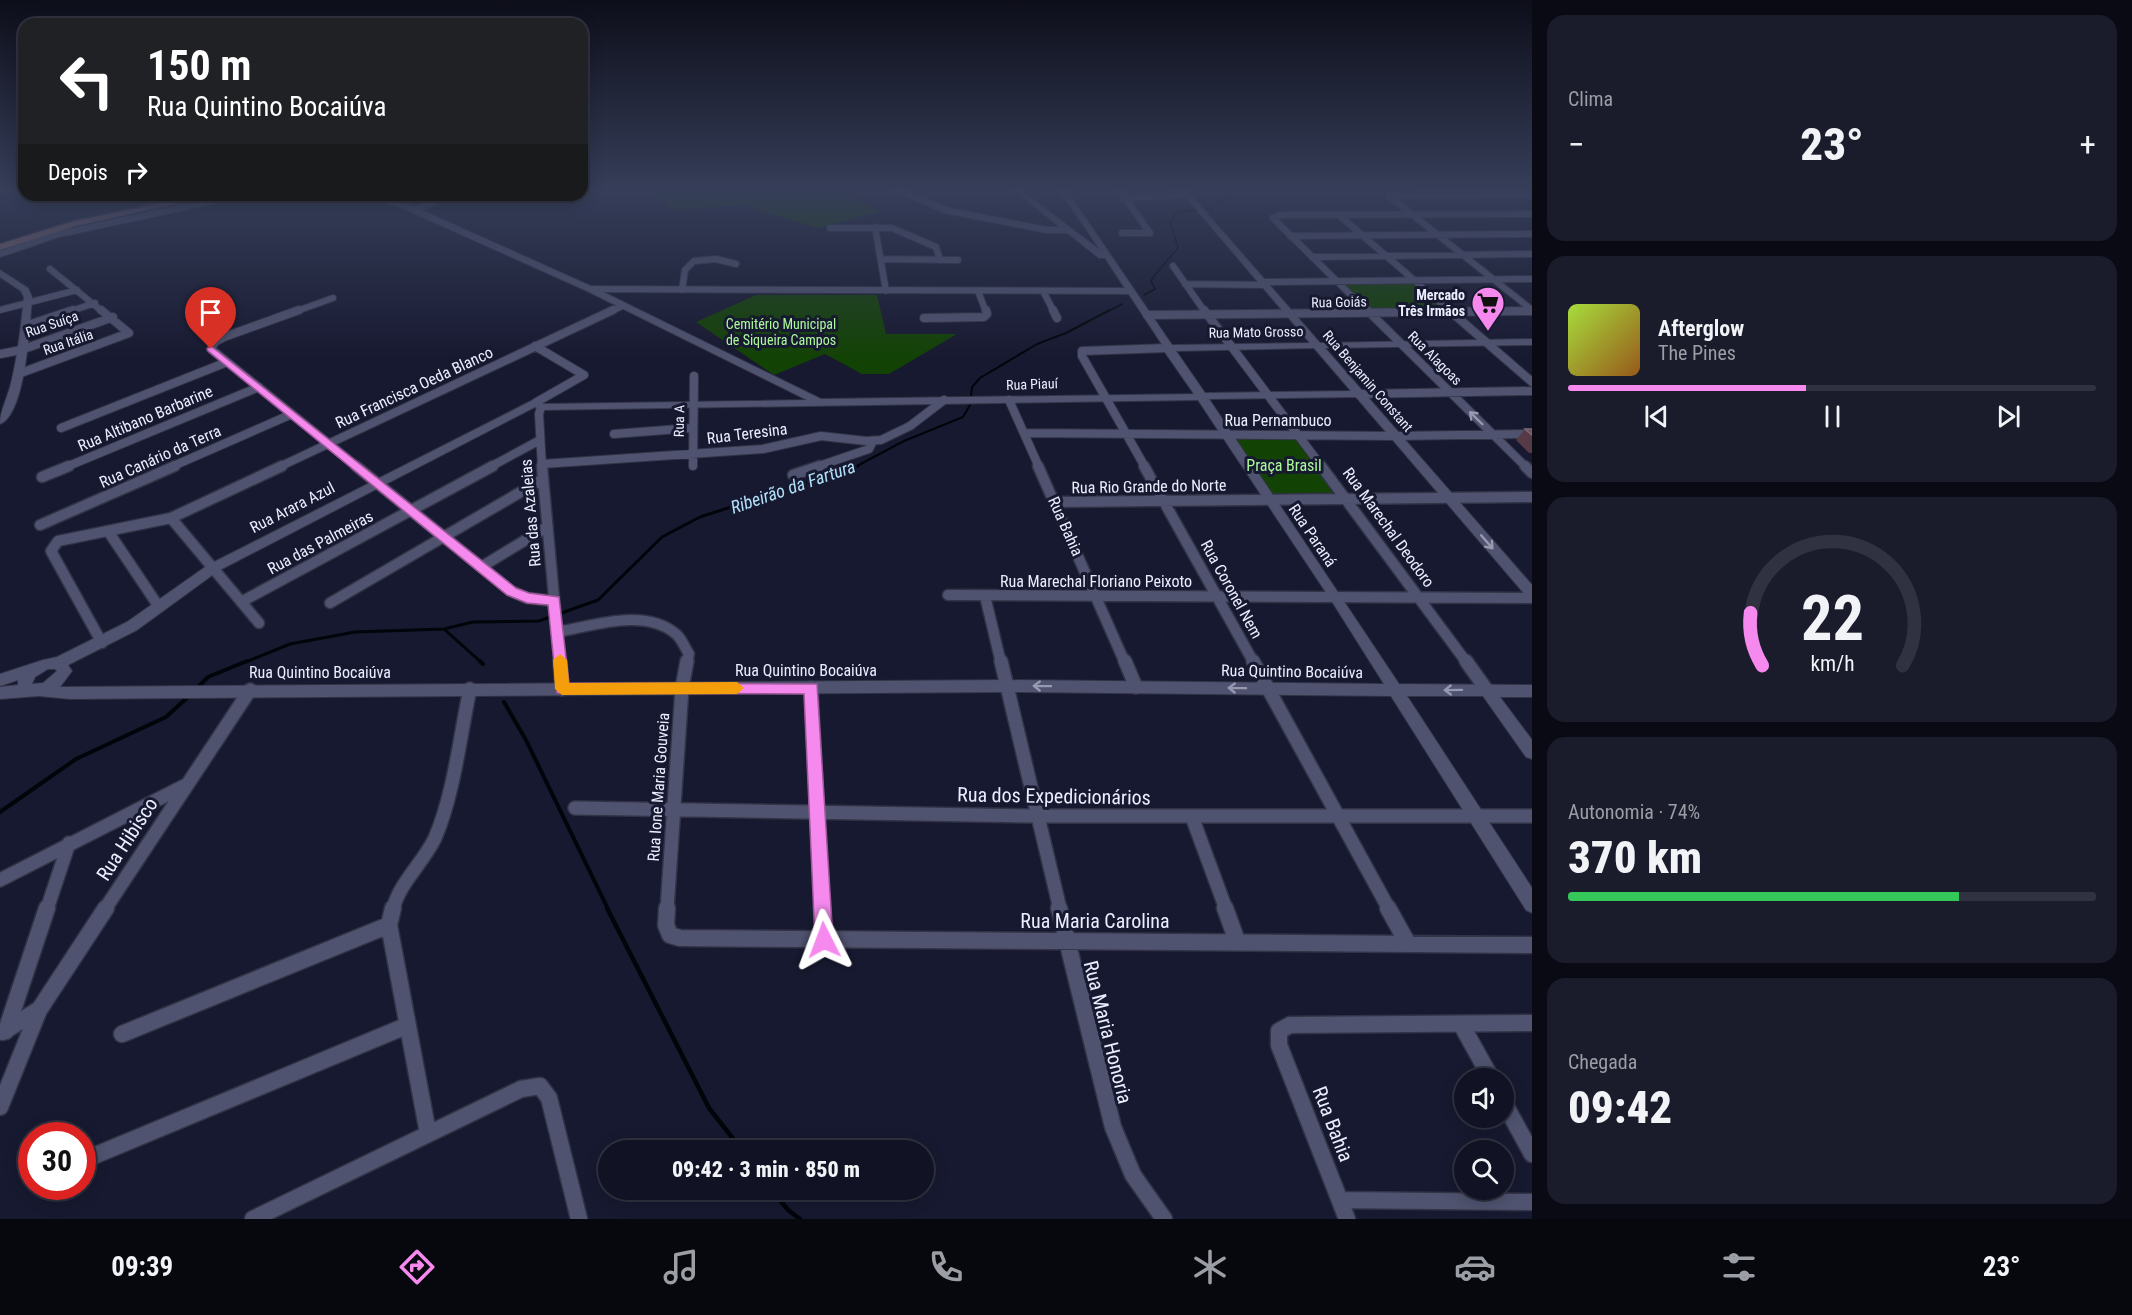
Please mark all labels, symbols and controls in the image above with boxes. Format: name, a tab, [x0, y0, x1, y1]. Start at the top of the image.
text: 150 m	[147, 41, 252, 90]
icon: left	[48, 42, 126, 120]
text: Clima	[1568, 87, 1613, 111]
text: Rua Quintino Bocaiúva	[147, 91, 386, 123]
text: 23°	[1800, 118, 1864, 171]
text: −	[1568, 125, 1585, 164]
text: +	[2080, 125, 2096, 164]
icon: right	[120, 156, 153, 189]
text: Depois	[48, 160, 108, 185]
supermarket icon: Mercado Três Irmãos	[1470, 285, 1506, 332]
pin	[185, 287, 236, 349]
place label: Mercado Três Irmãos	[1398, 287, 1465, 319]
street label: Rua Goiás	[1311, 294, 1367, 310]
icon: arrive	[194, 296, 227, 329]
street label: Rua Suíça	[24, 308, 80, 340]
park label: Cemitério Municipal de Siqueira Campos	[726, 316, 836, 348]
text: Afterglow	[1658, 316, 1744, 341]
street label: Rua Mato Grosso	[1208, 323, 1304, 341]
street label: Rua Itália	[41, 326, 95, 358]
street label: Rua Benjamin Constant	[1320, 327, 1416, 435]
street label: Rua Alagoas	[1405, 328, 1465, 388]
text: The Pines	[1658, 341, 1736, 365]
street label: Rua Francisca Oeda Blanco	[332, 343, 496, 432]
street label: Rua Piauí	[1006, 375, 1059, 393]
street label: Rua Altibano Barbarine	[75, 381, 215, 455]
icon: previous	[1640, 400, 1673, 433]
icon: pause	[1816, 400, 1849, 433]
icon: next	[1992, 400, 2025, 433]
street label: Rua A	[671, 405, 687, 437]
street label: Rua Pernambuco	[1224, 411, 1332, 430]
one-way arrow	[1469, 411, 1484, 425]
street label: Rua Teresina	[706, 419, 788, 448]
street label: Rua Canário da Terra	[96, 421, 224, 492]
water label: Ribeirão da Fartura	[728, 455, 858, 518]
park label: Praça Brasil	[1246, 456, 1322, 475]
street label: Rua das Azaleias	[516, 458, 545, 568]
street label: Rua Marechal Deodoro	[1339, 464, 1438, 591]
street label: Rua Rio Grande do Norte	[1071, 476, 1227, 497]
street label: Rua Arara Azul	[247, 478, 338, 537]
street label: Rua Bahia	[1044, 494, 1087, 559]
street label: Rua Paraná	[1285, 500, 1340, 570]
street label: Rua das Palmeiras	[264, 507, 376, 578]
one-way arrow	[1480, 534, 1494, 549]
street label: Rua Coronel Nem	[1197, 537, 1266, 642]
street label: Rua Marechal Floriano Peixoto	[1000, 572, 1192, 591]
text: 22	[1800, 583, 1864, 656]
text: km/h	[1810, 652, 1854, 677]
street label: Rua Quintino Bocaiúva	[735, 661, 877, 680]
street label: Rua Quintino Bocaiúva	[1221, 661, 1363, 682]
street label: Rua Quintino Bocaiúva	[249, 663, 391, 682]
one-way arrow	[1032, 680, 1052, 692]
one-way arrow	[1227, 683, 1247, 694]
one-way arrow	[1443, 684, 1463, 696]
street label: Rua Ione Maria Gouveia	[644, 712, 673, 862]
street label: Rua dos Expedicionários	[957, 782, 1151, 810]
street label: Rua Hibisco	[91, 793, 163, 885]
text: Autonomia · 74%	[1568, 800, 1700, 824]
text: 370 km	[1568, 831, 1702, 884]
position arrow	[792, 908, 856, 972]
street label: Rua Maria Carolina	[1020, 909, 1170, 933]
street label: Rua Maria Honoria	[1079, 958, 1137, 1106]
text: Chegada	[1568, 1050, 1637, 1074]
map controls	[1454, 1068, 1514, 1200]
button: sound	[1454, 1068, 1514, 1128]
text: 09:42	[1568, 1081, 1672, 1134]
street label: Rua Bahia	[1308, 1083, 1358, 1165]
speed limit sign: 30	[18, 1122, 96, 1200]
button: search	[1454, 1140, 1514, 1200]
text: 09:42 · 3 min · 850 m	[672, 1157, 860, 1182]
icon: directions	[396, 1246, 438, 1288]
icon: music	[660, 1246, 702, 1288]
icon: phone	[925, 1246, 967, 1288]
icon: climate	[1189, 1246, 1231, 1288]
icon: car	[1454, 1246, 1496, 1288]
icon: filters	[1718, 1246, 1760, 1288]
text: 09:39	[111, 1251, 173, 1283]
text: 23°	[1983, 1251, 2021, 1283]

